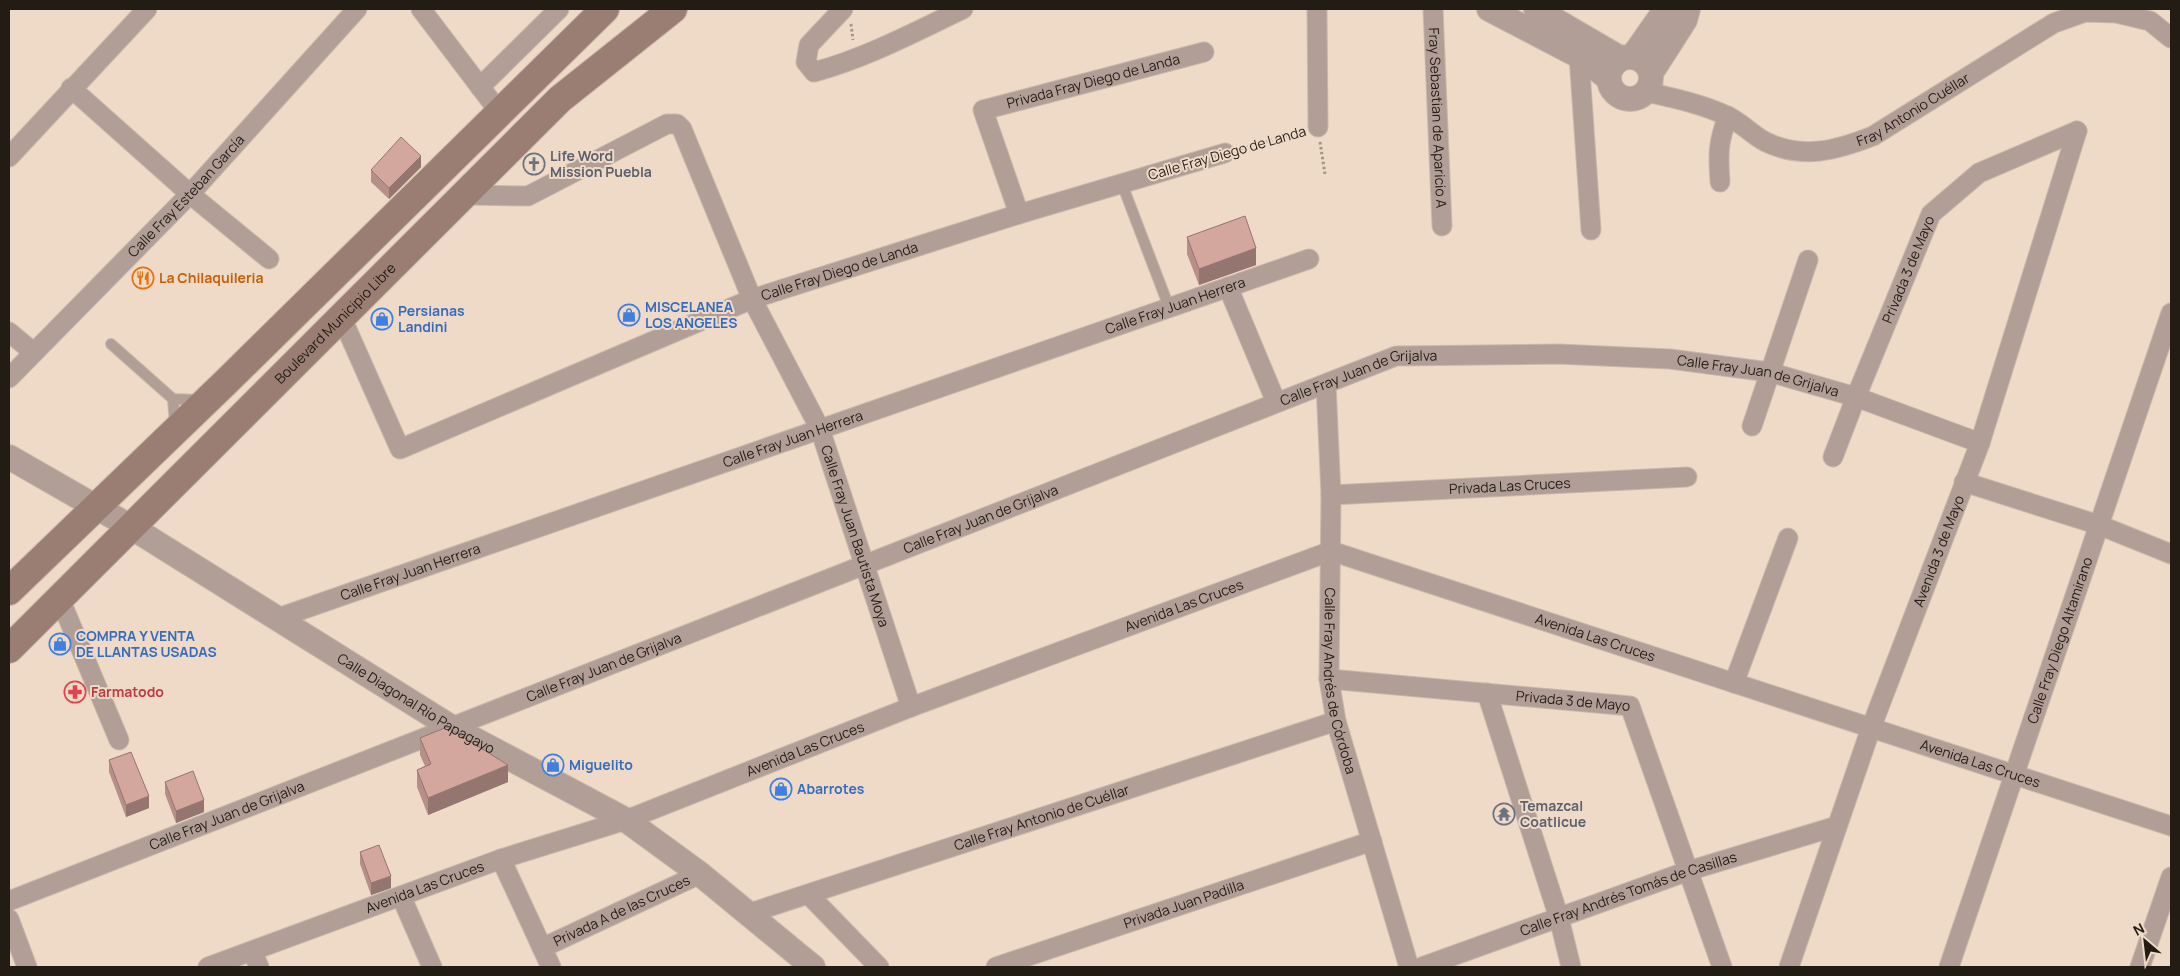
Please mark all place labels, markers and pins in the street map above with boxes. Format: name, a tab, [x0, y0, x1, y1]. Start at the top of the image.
place label: Life Word Mission Puebla	[550, 146, 652, 181]
church icon: Life Word Mission Puebla	[522, 152, 546, 176]
restaurant icon: La Chilaquileria	[131, 266, 155, 290]
place label: La Chilaquileria	[159, 268, 264, 287]
place label: MISCELANEA LOS ANGELES	[645, 297, 737, 332]
place label: Persianas Landini	[398, 301, 465, 336]
shop icon: MISCELANEA LOS ANGELES	[617, 303, 641, 327]
shop icon: Persianas Landini	[370, 307, 394, 331]
place label: COMPRA Y VENTA DE LLANTAS USADAS	[76, 626, 217, 661]
shop icon: COMPRA Y VENTA DE LLANTAS USADAS	[48, 632, 72, 656]
pharmacy icon: Farmatodo	[63, 680, 87, 704]
place label: Farmatodo	[91, 682, 164, 701]
shop icon: Miguelito	[541, 753, 565, 777]
place label: Miguelito	[569, 755, 633, 774]
shop icon: Abarrotes	[769, 777, 793, 801]
place label: Abarrotes	[797, 779, 865, 798]
place label: Temazcal Coatlicue	[1520, 796, 1586, 831]
temple icon: Temazcal Coatlicue	[1492, 802, 1516, 826]

